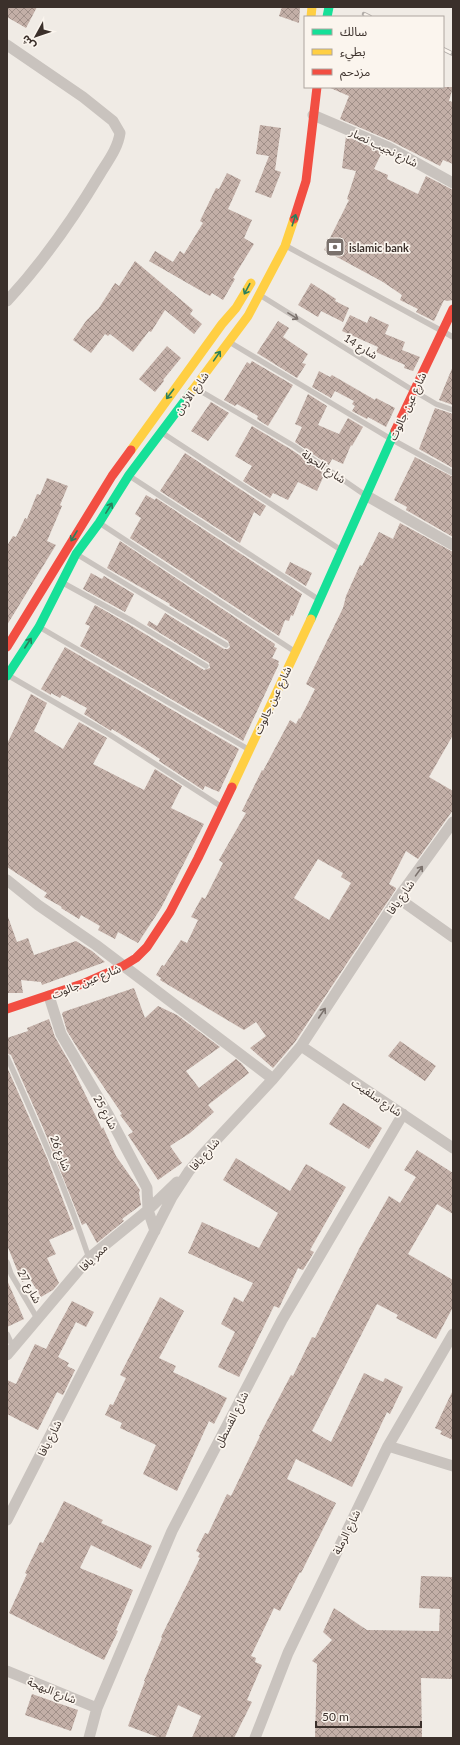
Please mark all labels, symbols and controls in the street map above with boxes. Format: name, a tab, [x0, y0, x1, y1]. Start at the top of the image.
north arrow	[16, 16, 56, 56]
legend	[304, 16, 444, 88]
text: سالك	[340, 24, 367, 39]
text: ش	[18, 32, 39, 53]
text: بطيء	[340, 44, 366, 62]
text: مزدحم	[340, 64, 370, 81]
street label: شارع نجيب نصار	[346, 125, 420, 171]
one-way arrow	[291, 214, 298, 227]
bank icon: islamic bank	[324, 236, 346, 258]
place label: islamic bank	[349, 241, 409, 254]
one-way arrow	[243, 283, 251, 295]
one-way arrow	[287, 312, 299, 320]
street label: شارع 14	[341, 331, 380, 363]
one-way arrow	[213, 351, 221, 362]
street label: شارع الأردن	[171, 369, 213, 418]
street label: شارع عين جالوت	[386, 370, 430, 443]
one-way arrow	[166, 388, 175, 399]
street label: شارع الحولة	[298, 447, 349, 487]
one-way arrow	[105, 502, 113, 514]
one-way arrow	[69, 530, 77, 542]
one-way arrow	[24, 638, 33, 649]
street label: شارع عين جالوت	[251, 664, 295, 737]
one-way arrow	[415, 865, 423, 876]
street label: شارع يافا	[384, 877, 418, 918]
street label: شارع عين جالوت	[50, 961, 124, 1003]
one-way arrow	[318, 1008, 326, 1019]
street label: شارع سلفيت	[348, 1075, 405, 1120]
street label: شارع 25	[90, 1093, 121, 1133]
street label: شارع 26	[46, 1133, 74, 1174]
street label: شارع يافا	[186, 1135, 223, 1174]
street label: ممر يافا	[76, 1240, 111, 1274]
street label: شارع 27	[14, 1267, 45, 1307]
street label: شارع القسطل	[212, 1389, 252, 1450]
street label: شارع يافا	[34, 1417, 66, 1459]
street label: شارع الرملة	[330, 1507, 364, 1557]
street label: شارع البهجة	[25, 1674, 79, 1708]
scale bar	[316, 1703, 421, 1729]
text: 50 m	[322, 1709, 349, 1724]

